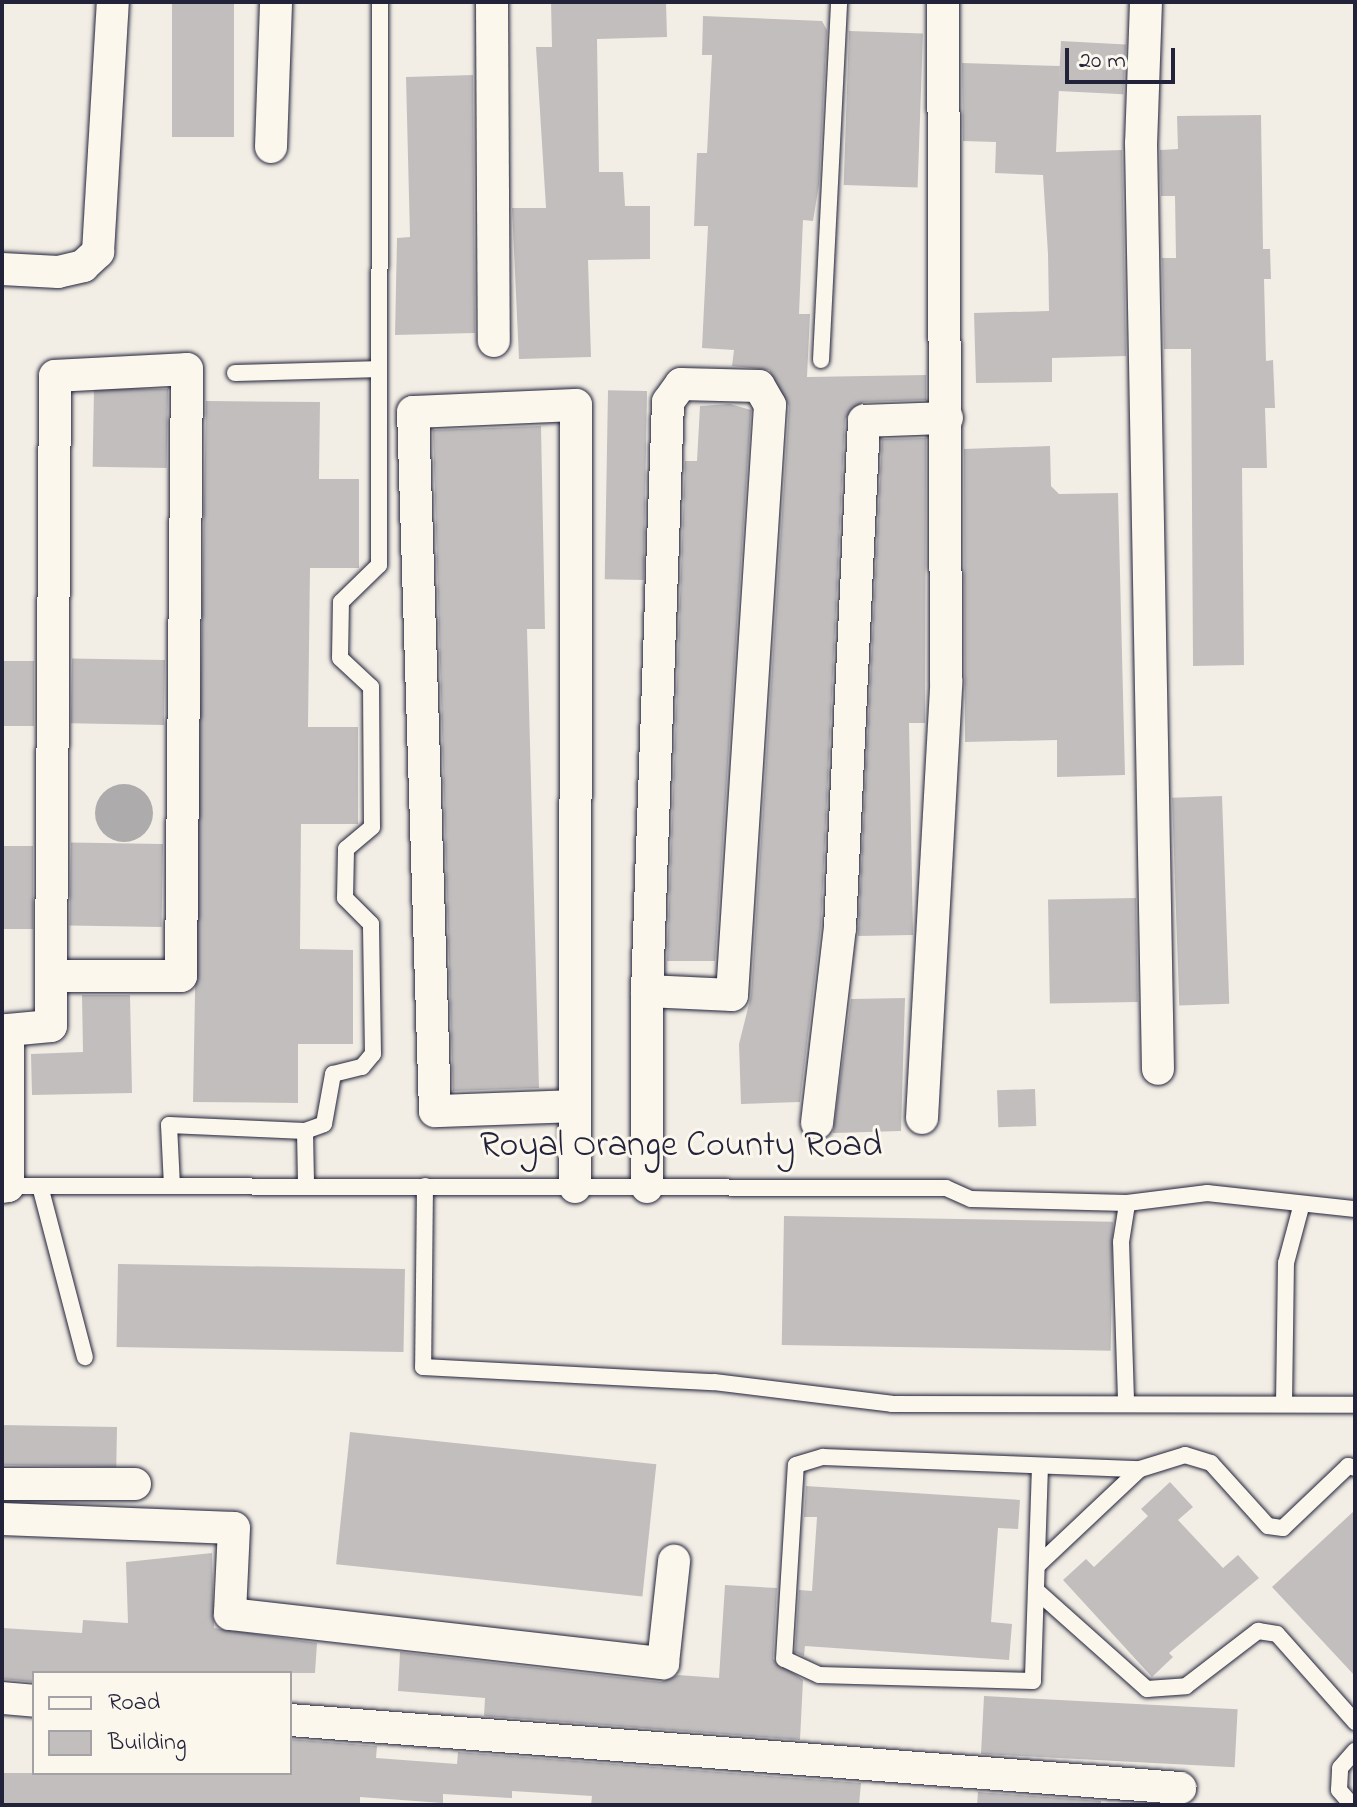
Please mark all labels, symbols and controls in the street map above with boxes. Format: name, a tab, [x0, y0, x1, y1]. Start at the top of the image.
scale bar	[1069, 32, 1179, 82]
text: 20 m	[1079, 44, 1126, 79]
street label: Royal Orange County Road	[480, 1125, 882, 1169]
legend	[32, 1671, 292, 1775]
text: Road	[108, 1686, 160, 1721]
text: Building	[108, 1726, 187, 1761]

